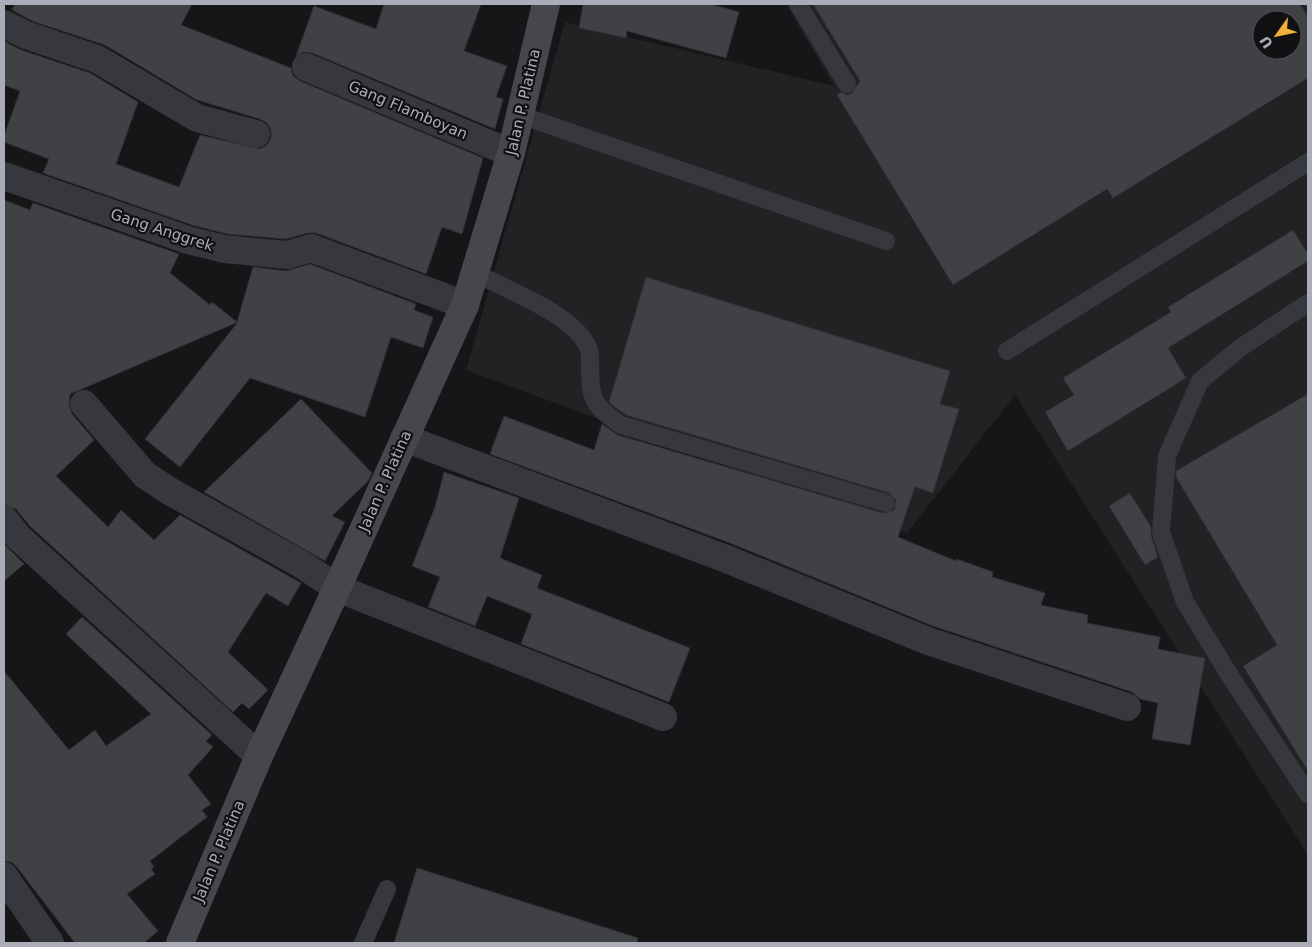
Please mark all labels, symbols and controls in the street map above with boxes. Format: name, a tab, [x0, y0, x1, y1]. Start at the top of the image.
north arrow	[1252, 10, 1302, 60]
text: U	[1256, 33, 1276, 51]
street label: Jalan P. Platina	[502, 47, 544, 158]
street label: Gang Flamboyan	[346, 77, 470, 143]
street label: Gang Anggrek	[108, 205, 216, 255]
street label: Jalan P. Platina	[354, 428, 415, 535]
street label: Jalan P. Platina	[189, 797, 249, 905]

